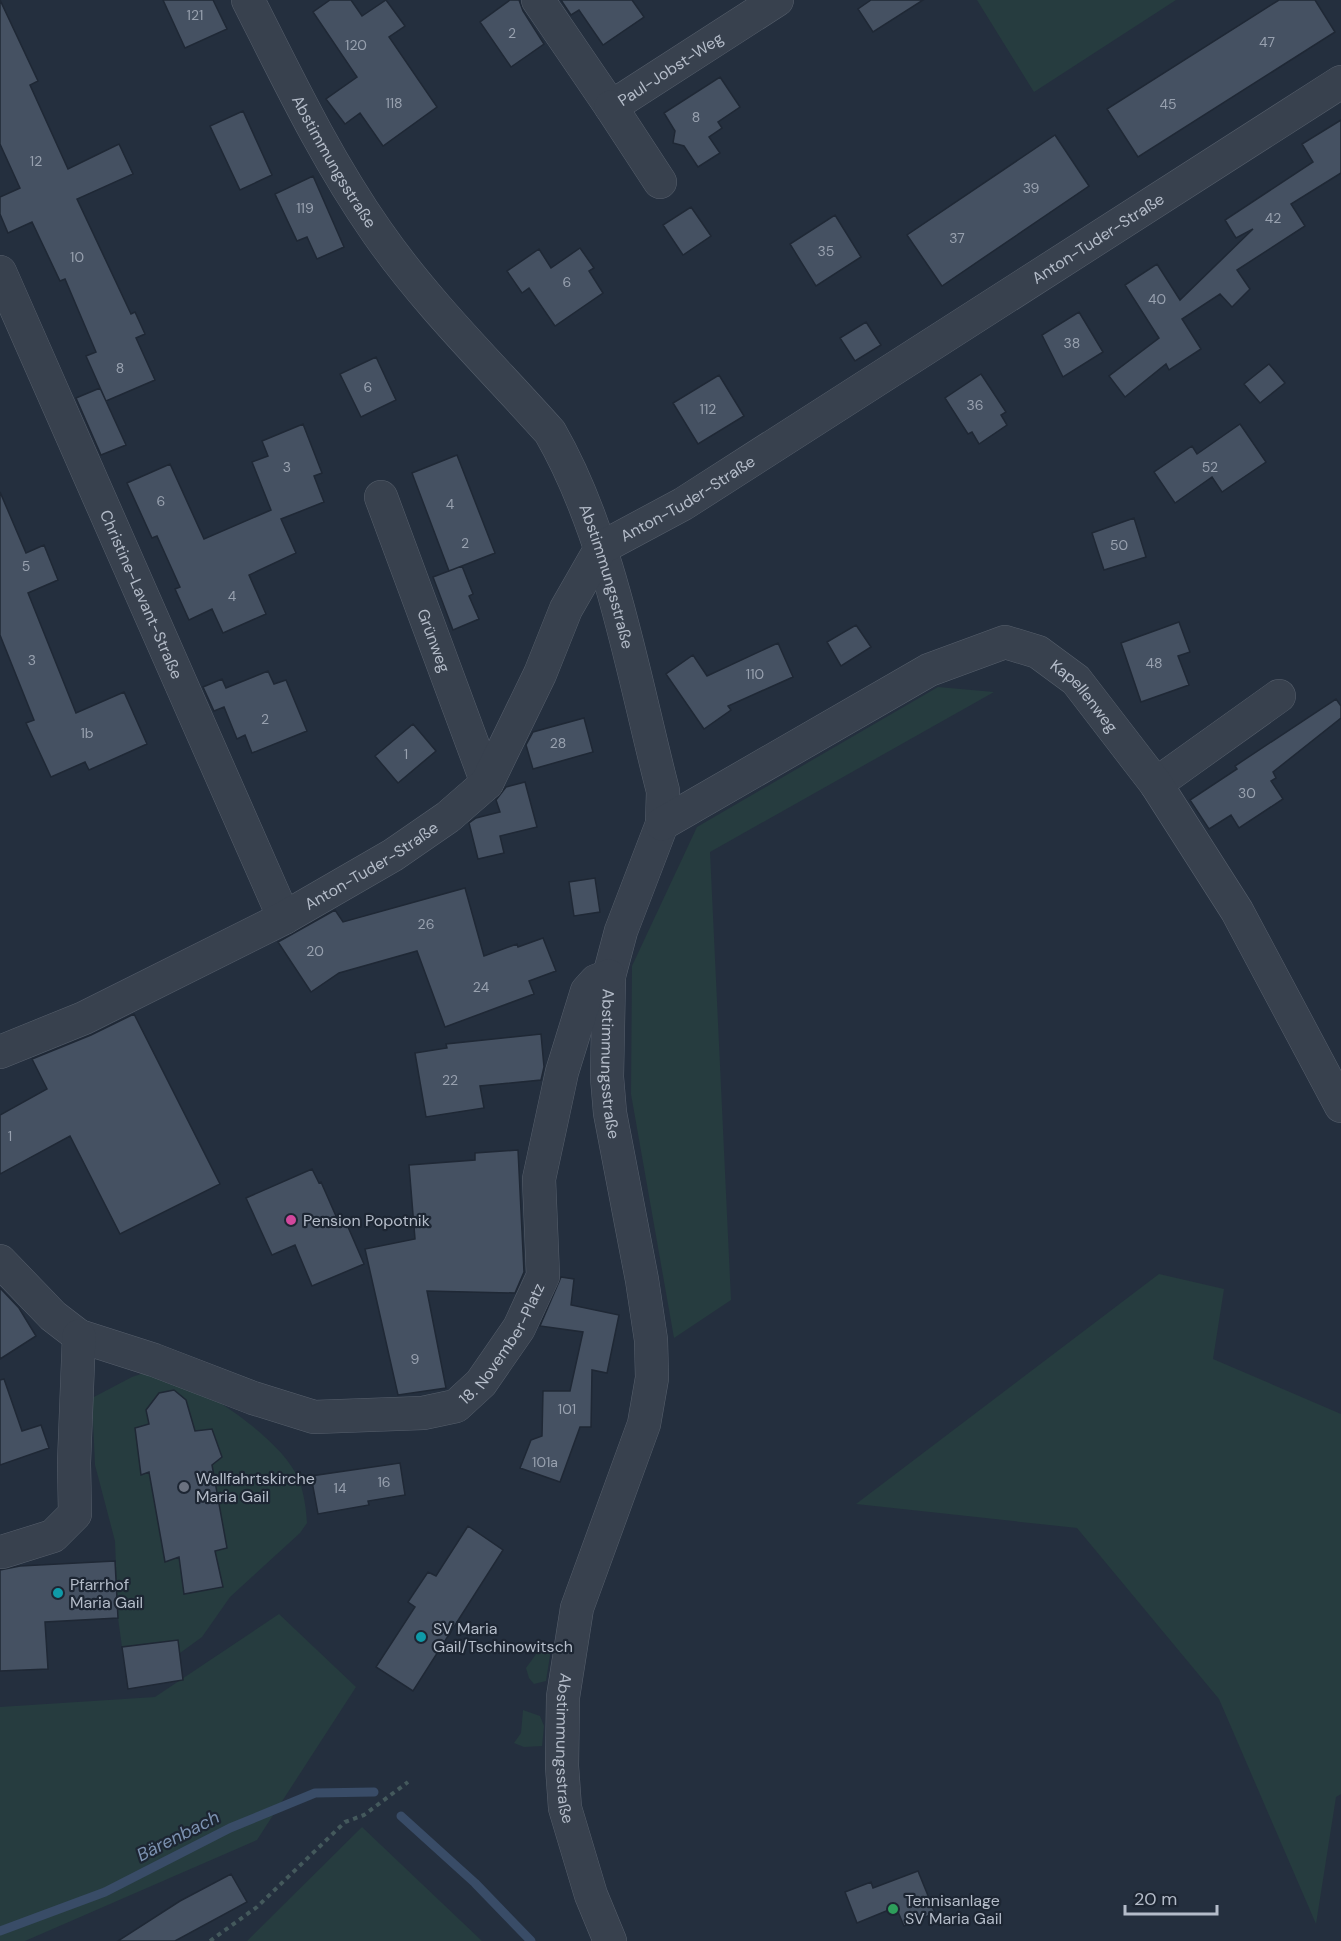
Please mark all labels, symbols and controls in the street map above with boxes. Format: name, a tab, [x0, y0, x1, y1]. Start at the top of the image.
house number: 121	[187, 6, 203, 24]
house number: 2	[508, 24, 516, 42]
street label: Paul-Jobst-Weg	[614, 28, 727, 111]
house number: 47	[1259, 33, 1275, 51]
house number: 120	[345, 36, 367, 54]
street label: Abstimmungsstraße	[287, 92, 381, 232]
house number: 118	[385, 94, 403, 112]
house number: 45	[1159, 95, 1177, 113]
house number: 8	[692, 108, 700, 126]
house number: 12	[30, 152, 42, 170]
house number: 39	[1023, 179, 1040, 197]
street label: Anton-Tuder-Straße	[1028, 188, 1168, 289]
house number: 119	[296, 199, 314, 217]
house number: 42	[1265, 209, 1281, 227]
house number: 37	[949, 229, 965, 247]
house number: 35	[818, 242, 834, 260]
house number: 10	[70, 248, 84, 266]
house number: 6	[563, 273, 571, 291]
house number: 40	[1148, 290, 1166, 308]
house number: 38	[1064, 334, 1080, 352]
house number: 8	[116, 359, 124, 377]
house number: 6	[364, 378, 372, 396]
house number: 36	[966, 396, 984, 414]
house number: 112	[700, 400, 716, 418]
street label: Anton-Tuder-Straße	[617, 451, 759, 547]
house number: 3	[283, 458, 291, 476]
house number: 52	[1202, 458, 1218, 476]
house number: 6	[157, 492, 165, 510]
house number: 4	[446, 495, 455, 513]
street label: Abstimmungsstraße	[574, 501, 638, 651]
street label: Christine-Lavant-Straße	[95, 507, 188, 682]
house number: 2	[461, 534, 469, 552]
house number: 50	[1110, 536, 1128, 554]
house number: 5	[22, 557, 30, 575]
house number: 4	[228, 587, 237, 605]
street label: Grünweg	[412, 606, 455, 675]
house number: 3	[28, 651, 36, 669]
house number: 48	[1145, 654, 1163, 672]
street label: Kapellenweg	[1046, 655, 1122, 737]
house number: 110	[746, 665, 764, 683]
house number: 2	[261, 710, 269, 728]
house number: 1b	[80, 724, 94, 742]
house number: 28	[550, 734, 566, 752]
house number: 1	[404, 745, 408, 763]
house number: 30	[1238, 784, 1256, 802]
street label: Anton-Tuder-Straße	[301, 817, 442, 915]
house number: 26	[418, 915, 434, 933]
house number: 20	[306, 942, 324, 960]
house number: 24	[473, 978, 490, 996]
street label: Abstimmungsstraße	[596, 988, 625, 1141]
house number: 22	[442, 1071, 458, 1089]
house number: 1	[8, 1127, 12, 1145]
place label: Pension Popotnik	[303, 1210, 430, 1231]
marker: Pension Popotnik	[284, 1213, 298, 1227]
street label: 18. November-Platz	[454, 1280, 549, 1409]
house number: 9	[411, 1350, 420, 1368]
house number: 101	[558, 1400, 576, 1418]
house number: 101a	[532, 1453, 558, 1471]
place label: Wallfahrtskirche Maria Gail	[196, 1468, 315, 1507]
house number: 16	[377, 1473, 391, 1491]
house number: 14	[334, 1479, 347, 1497]
marker: Wallfahrtskirche Maria Gail	[177, 1480, 191, 1494]
place label: Pfarrhof Maria Gail	[70, 1574, 143, 1613]
marker: Pfarrhof Maria Gail	[51, 1586, 65, 1600]
place label: SV Maria Gail/Tschinowitsch	[433, 1618, 573, 1657]
marker: SV Maria Gail/Tschinowitsch	[414, 1630, 428, 1644]
street label: Abstimmungsstraße	[551, 1672, 579, 1826]
water label: Bärenbach	[133, 1805, 223, 1867]
scale bar	[1125, 1878, 1216, 1916]
text: 20 m	[1134, 1887, 1177, 1911]
place label: Tennisanlage SV Maria Gail	[905, 1890, 1002, 1929]
marker: Tennisanlage SV Maria Gail	[886, 1902, 900, 1916]

